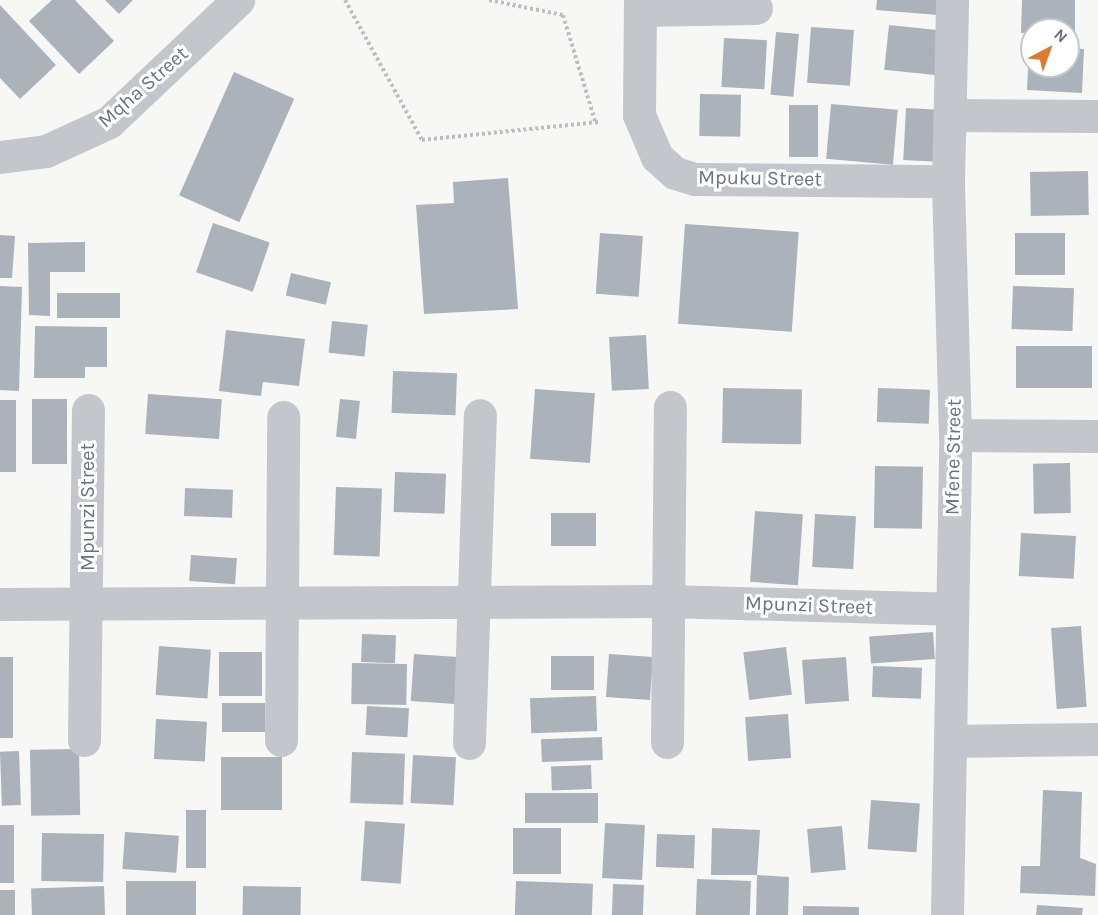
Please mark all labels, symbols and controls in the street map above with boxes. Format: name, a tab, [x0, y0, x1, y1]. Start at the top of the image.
north arrow	[1020, 18, 1080, 78]
text: N	[1050, 25, 1071, 46]
street label: Mqha Street	[93, 41, 193, 133]
street label: Mpuku Street	[698, 165, 822, 191]
street label: Mfene Street	[940, 399, 966, 515]
street label: Mpunzi Street	[75, 443, 99, 571]
street label: Mpunzi Street	[745, 591, 873, 619]

